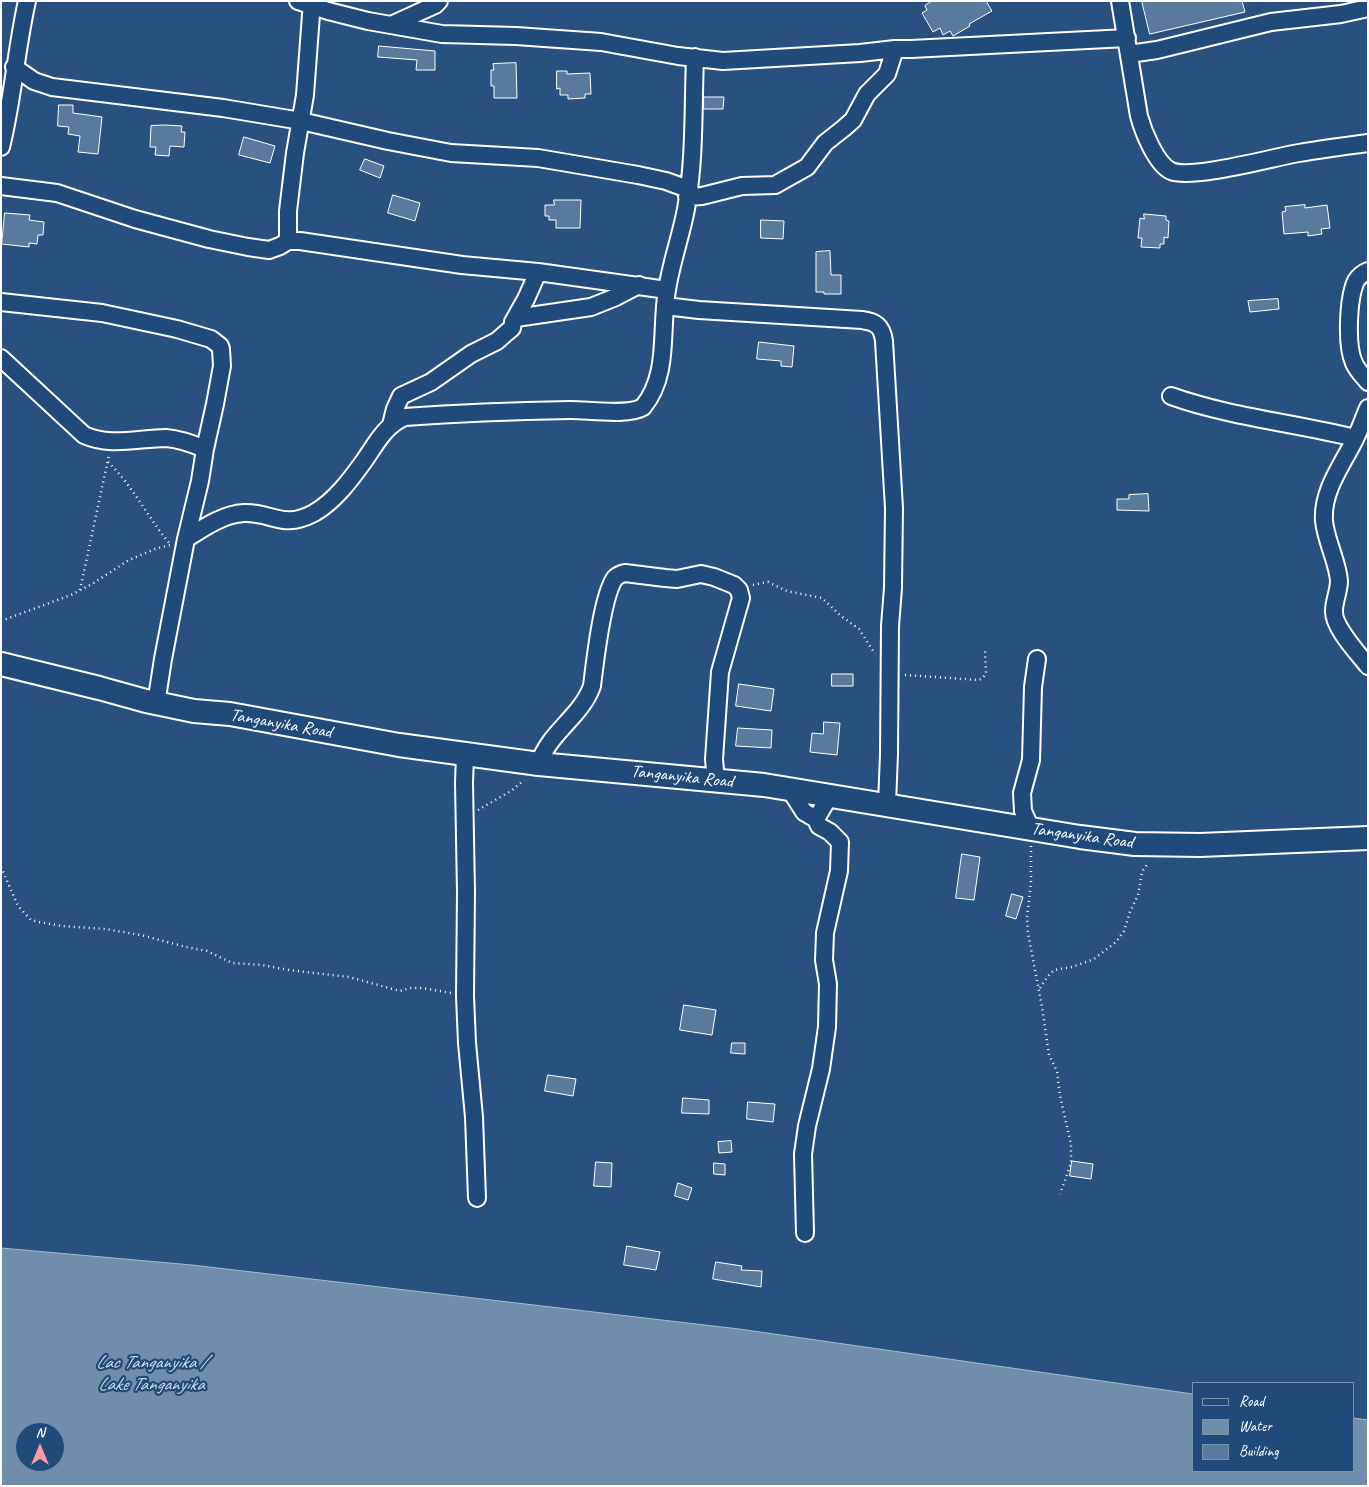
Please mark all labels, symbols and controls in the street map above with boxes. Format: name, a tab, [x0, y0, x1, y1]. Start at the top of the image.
street label: Tanganyika Road	[229, 704, 333, 744]
street label: Tanganyika Road	[630, 761, 734, 793]
street label: Tanganyika Road	[1030, 818, 1134, 854]
water label: Lac Tanganyika / Lake Tanganyika	[96, 1352, 206, 1396]
legend	[1192, 1382, 1354, 1472]
text: Road	[1239, 1392, 1264, 1411]
text: Water	[1239, 1417, 1272, 1436]
north arrow	[15, 1422, 65, 1472]
text: N	[36, 1424, 44, 1441]
text: Building	[1239, 1442, 1278, 1461]

